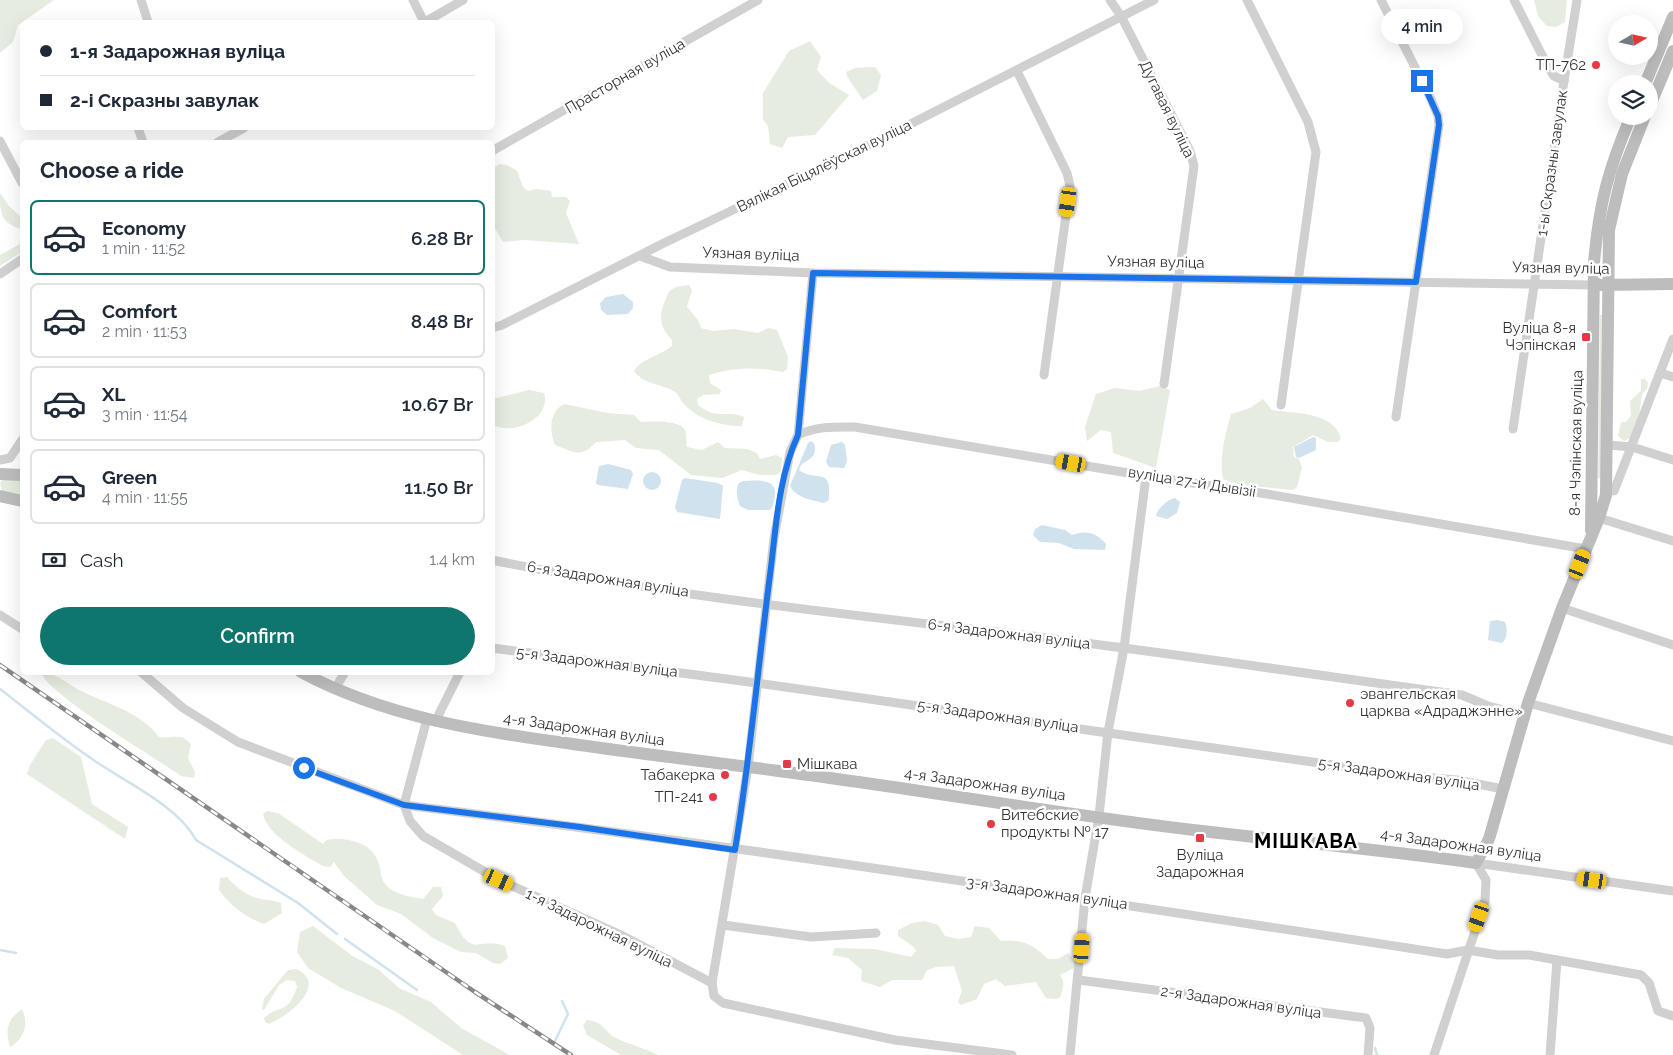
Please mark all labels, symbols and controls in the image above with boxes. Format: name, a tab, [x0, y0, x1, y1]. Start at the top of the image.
callout: 4 min	[1381, 8, 1463, 44]
north arrow	[1608, 15, 1658, 65]
map controls	[1608, 15, 1658, 125]
text: 4 min	[1401, 17, 1443, 36]
street label: Прасторная вуліца	[562, 34, 688, 118]
text: 1-я Задарожная вуліца	[70, 40, 285, 62]
place label: ТП-762	[1535, 56, 1586, 74]
street label: Дугавая вуліца	[1136, 57, 1198, 161]
marker: ТП-762	[1590, 59, 1602, 71]
route end	[1411, 70, 1433, 92]
button: layers	[1608, 75, 1658, 125]
text: 2-і Скразны завулак	[70, 89, 259, 111]
street label: 1-ы Скразны завулак	[1533, 89, 1571, 237]
street label: Вялікая Біцялёўская вуліца	[734, 116, 914, 216]
text: Choose a ride	[40, 157, 184, 183]
car	[1058, 186, 1077, 218]
icon: car	[42, 215, 87, 260]
text: Economy	[102, 217, 186, 239]
text: 6.28 Br	[411, 227, 473, 249]
text: 1 min · 11:52	[102, 239, 185, 258]
street label: Уязная вуліца	[702, 243, 800, 265]
street label: Уязная вуліца	[1107, 252, 1205, 272]
street label: Уязная вуліца	[1512, 258, 1610, 278]
icon: car	[42, 298, 87, 343]
text: Comfort	[102, 300, 177, 322]
text: 8.48 Br	[411, 310, 473, 332]
place label: Вуліца 8-я Чэпінская	[1502, 319, 1576, 354]
text: 2 min · 11:53	[102, 322, 187, 341]
marker: Вуліца 8-я Чэпінская	[1580, 331, 1592, 343]
street label: 8-я Чэпінская вуліца	[1566, 370, 1586, 516]
icon: car	[42, 381, 87, 426]
text: XL	[102, 383, 125, 405]
text: 10.67 Br	[402, 393, 473, 415]
text: 3 min · 11:54	[102, 405, 188, 424]
car	[1054, 453, 1087, 473]
street label: вуліца 27-й Дывізіі	[1127, 463, 1257, 501]
icon: car	[42, 464, 87, 509]
text: Green	[102, 466, 157, 488]
text: 11.50 Br	[404, 476, 473, 498]
text: 4 min · 11:55	[102, 488, 188, 507]
icon: cash	[40, 546, 68, 574]
car	[1567, 547, 1592, 581]
text: Cash	[80, 549, 124, 571]
text: 1.4 km	[429, 550, 475, 569]
street label: 6-я Задарожная вуліца	[526, 557, 690, 601]
button: Confirm	[40, 607, 475, 665]
street label: 6-я Задарожная вуліца	[927, 615, 1091, 653]
street label: 5-я Задарожная вуліца	[515, 643, 679, 681]
place label: эвангельская царква «Адраджэнне»	[1360, 685, 1523, 720]
street label: 5-я Задарожная вуліца	[916, 696, 1080, 736]
marker: эвангельская царква «Адраджэнне»	[1344, 697, 1356, 709]
street label: 4-я Задарожная вуліца	[502, 709, 666, 749]
street label: 5-я Задарожная вуліца	[1317, 754, 1481, 794]
place label: Мішкава	[797, 755, 858, 773]
route start	[293, 757, 315, 779]
marker: Мішкава	[781, 758, 793, 770]
street label: 4-я Задарожная вуліца	[903, 764, 1067, 804]
place label: Табакерка	[641, 766, 715, 784]
marker: Табакерка	[719, 769, 731, 781]
place label: ТП-241	[654, 788, 704, 806]
marker: ТП-241	[707, 791, 719, 803]
place label: Витебские продукты № 17	[1001, 806, 1109, 841]
marker: Витебские продукты № 17	[985, 818, 997, 830]
street label: 4-я Задарожная вуліца	[1379, 825, 1543, 865]
district label: МІШКАВА	[1254, 829, 1358, 853]
marker: Вуліца Задарожная	[1194, 832, 1206, 844]
place label: Вуліца Задарожная	[1156, 846, 1244, 881]
car	[482, 867, 515, 893]
car	[1576, 870, 1607, 890]
street label: 3-я Задарожная вуліца	[965, 873, 1129, 913]
street label: 1-я Задарожная вуліца	[523, 885, 675, 971]
car	[1467, 900, 1490, 934]
car	[1073, 933, 1090, 963]
street label: 2-я Задарожная вуліца	[1159, 982, 1323, 1022]

